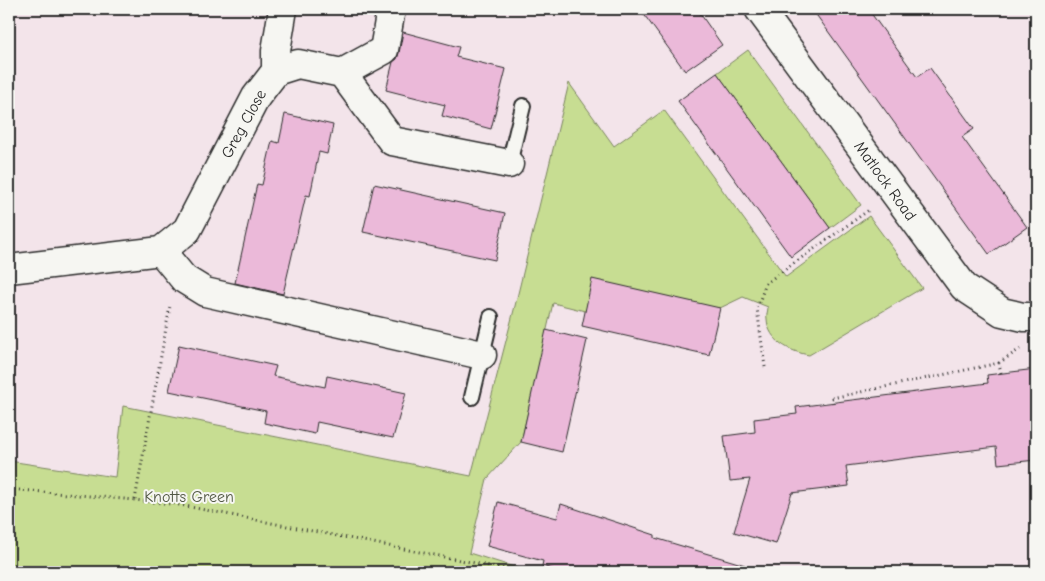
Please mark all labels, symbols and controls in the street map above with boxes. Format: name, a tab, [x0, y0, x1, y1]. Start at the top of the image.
street label: Greg Close	[218, 87, 270, 161]
street label: Matlock Road	[850, 138, 920, 224]
park label: Knotts Green	[144, 488, 234, 506]

